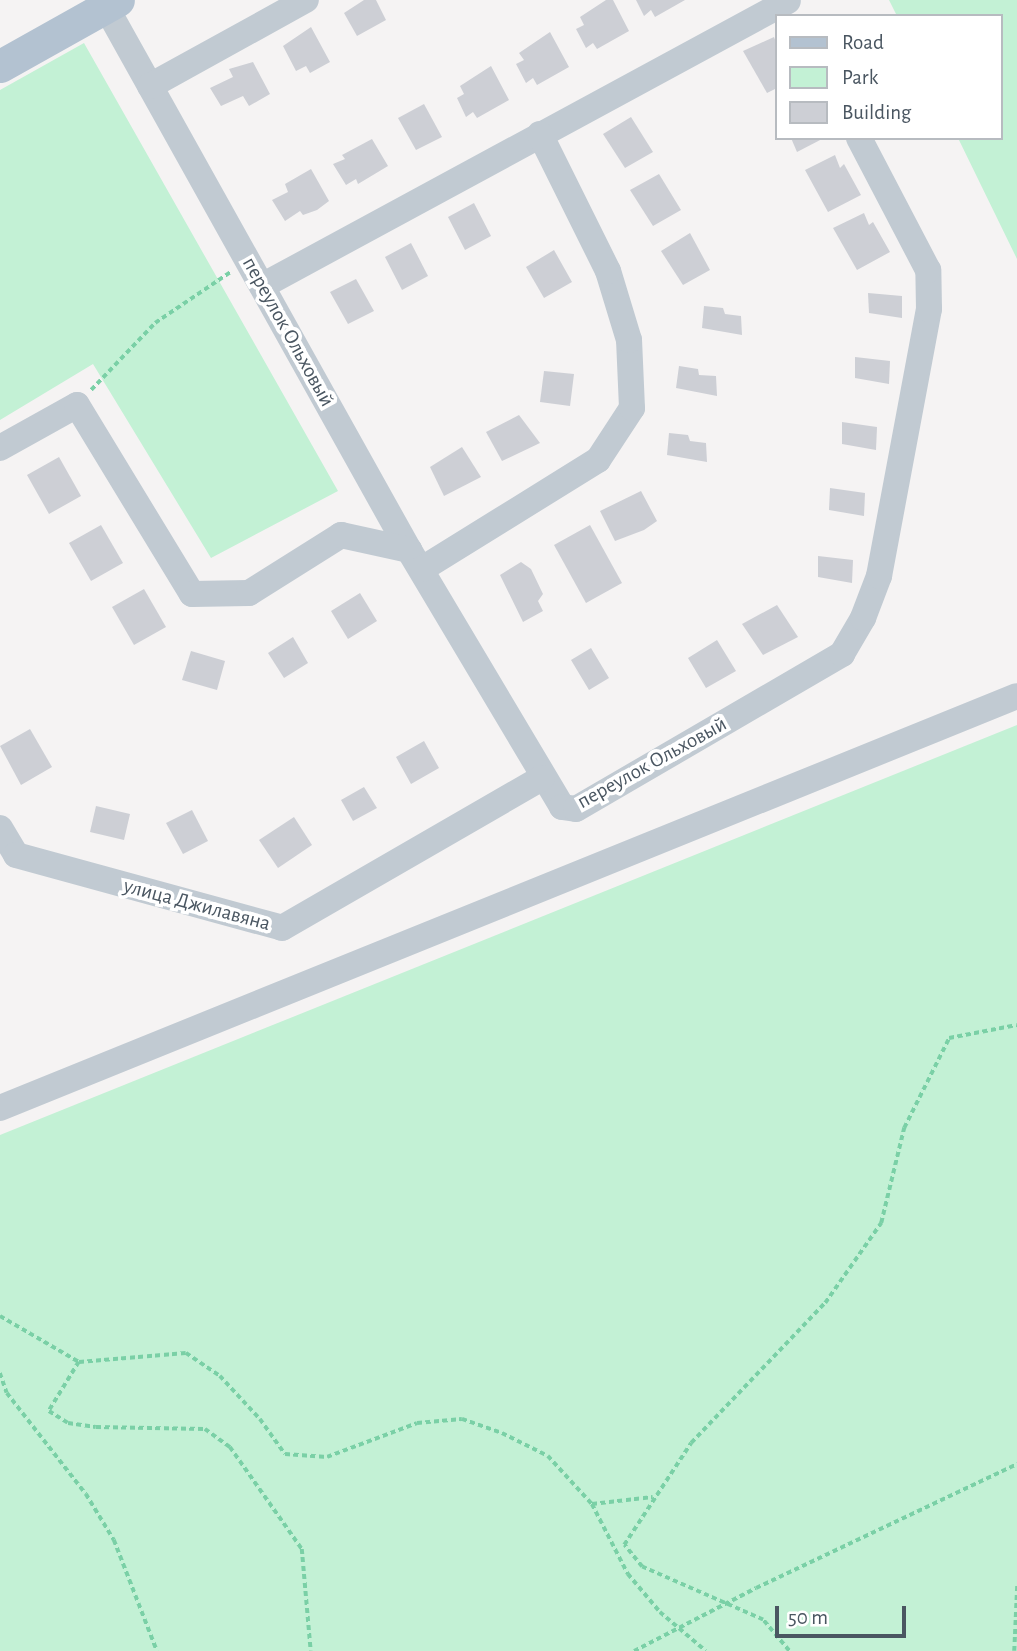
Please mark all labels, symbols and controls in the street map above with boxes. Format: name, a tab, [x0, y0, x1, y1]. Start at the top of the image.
legend	[776, 14, 1003, 140]
text: Road	[842, 32, 884, 53]
text: Park	[842, 67, 878, 88]
text: Building	[842, 102, 911, 123]
street label: переулок Ольховый	[237, 253, 339, 411]
street label: переулок Ольховый	[573, 712, 731, 814]
street label: улица Джилавяна	[121, 873, 273, 937]
scale bar	[779, 1592, 910, 1636]
text: 50 m	[788, 1607, 828, 1628]

